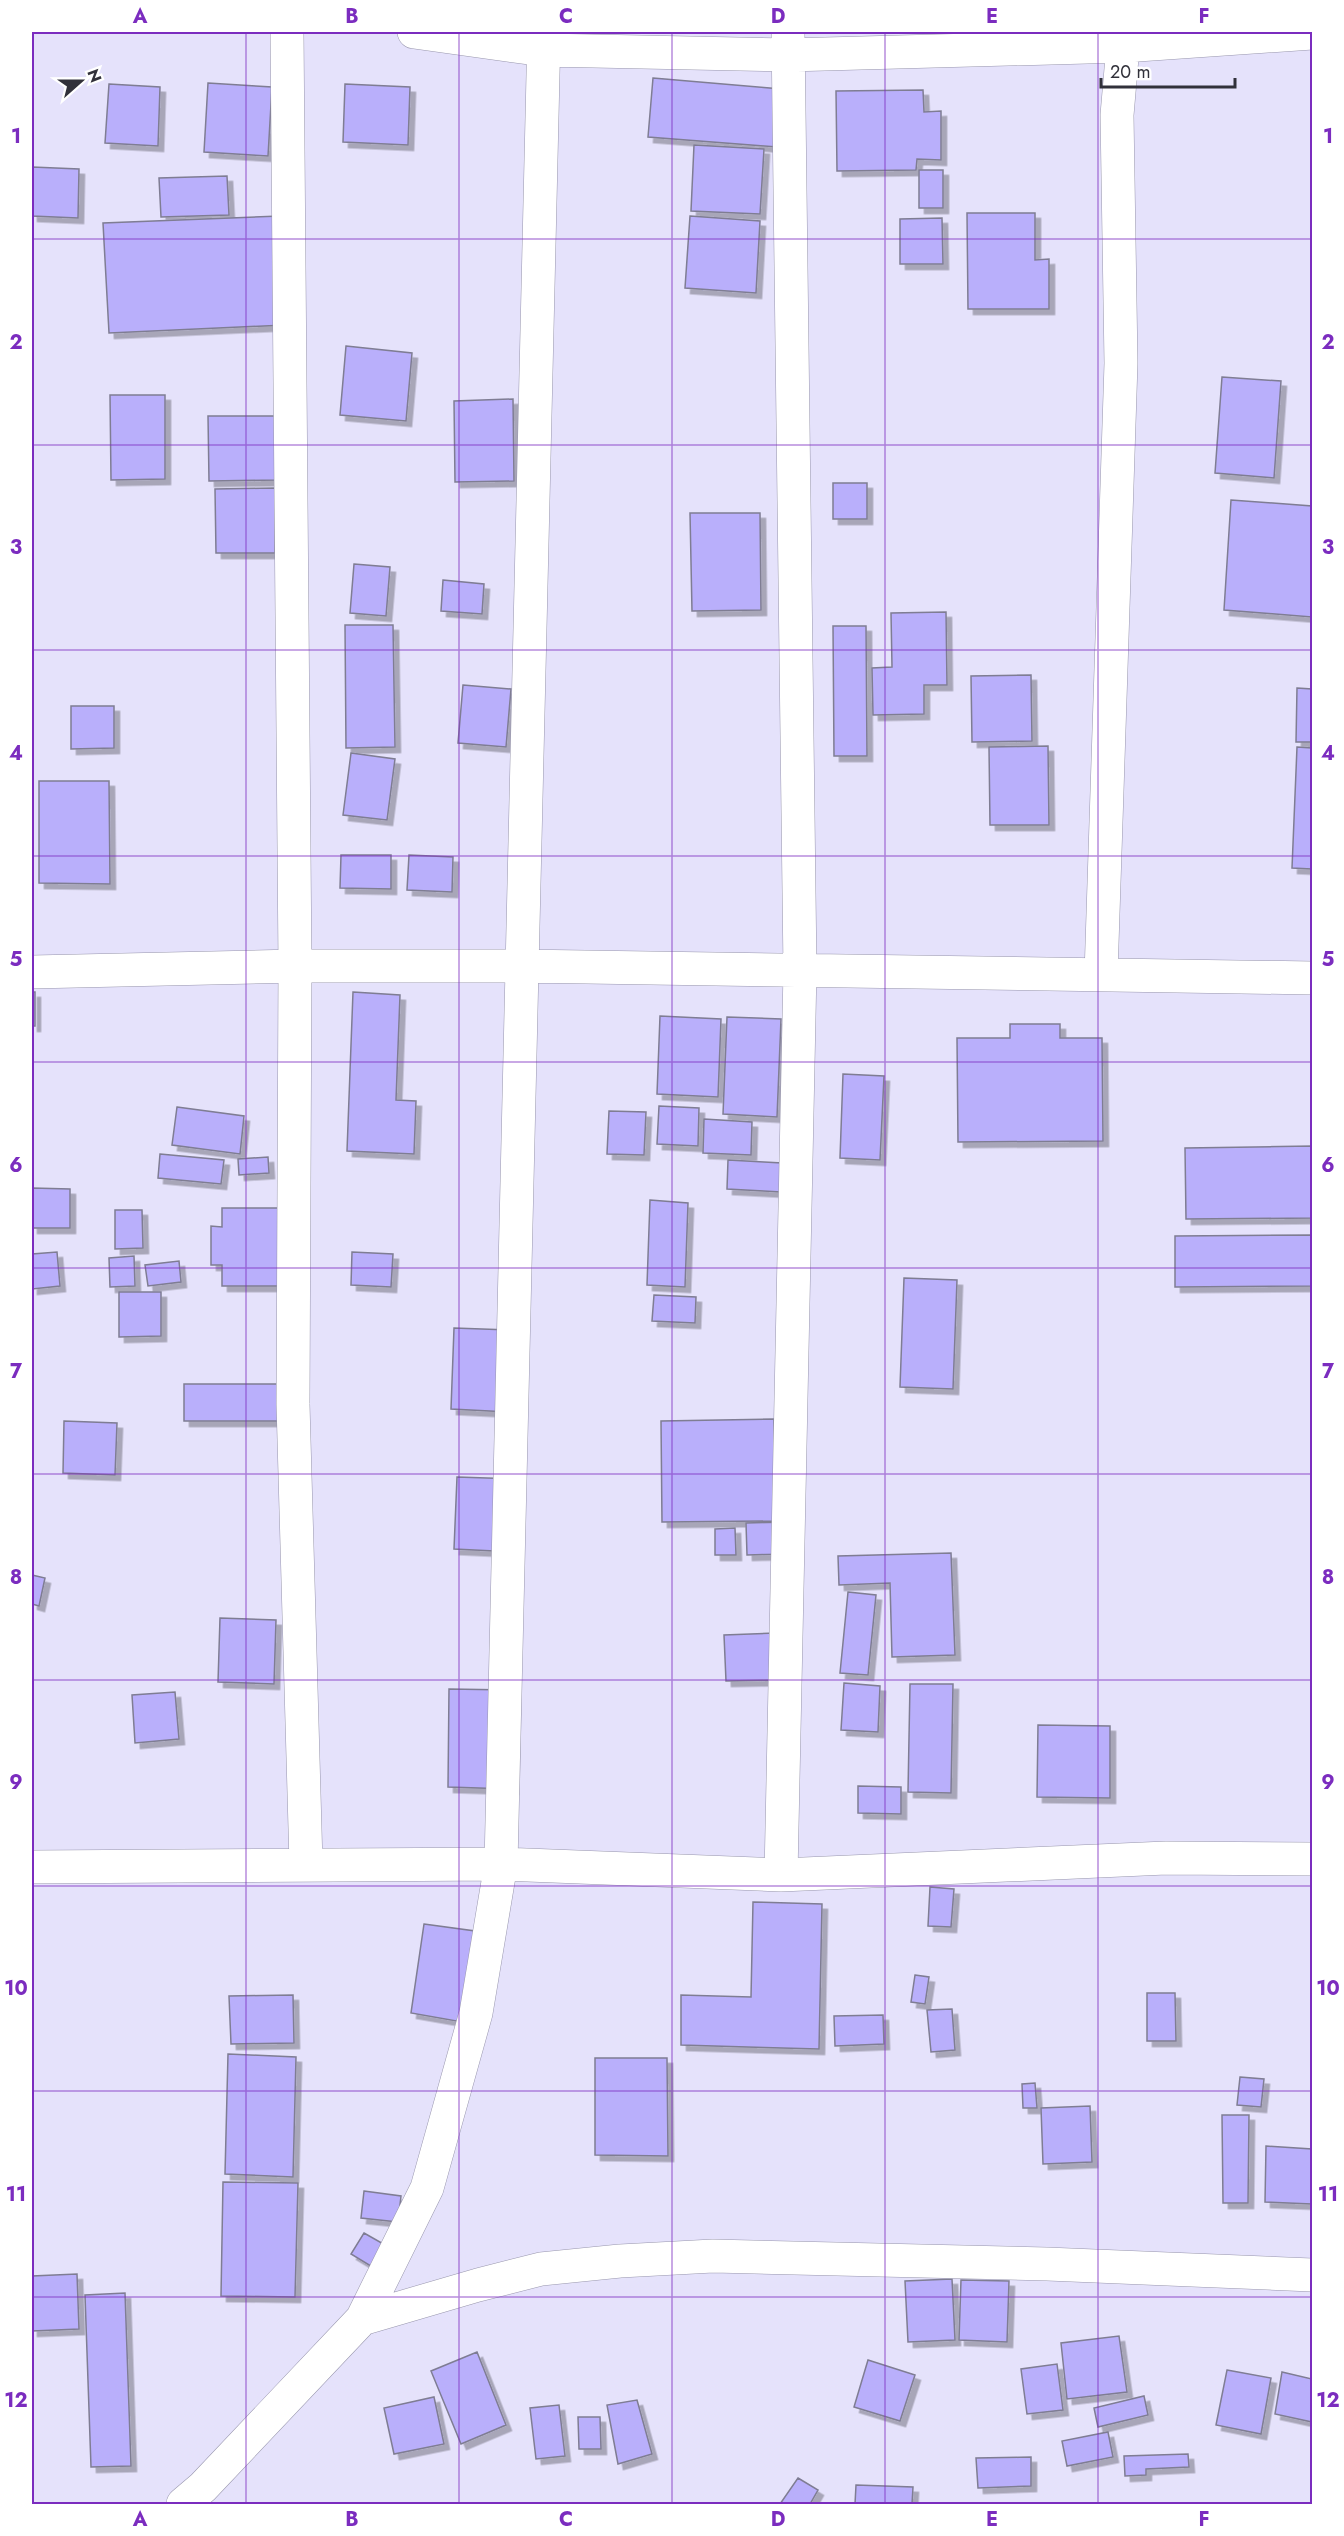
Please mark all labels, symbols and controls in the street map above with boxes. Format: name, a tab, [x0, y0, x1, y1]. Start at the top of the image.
text: A	[132, 2, 148, 31]
text: B	[345, 2, 359, 31]
text: C	[559, 2, 573, 31]
text: D	[771, 2, 785, 31]
text: E	[986, 2, 998, 31]
text: F	[1198, 2, 1210, 31]
north arrow	[51, 51, 111, 111]
scale bar	[1101, 51, 1234, 89]
text: 20 m	[1110, 59, 1150, 85]
text: N	[82, 66, 108, 86]
text: 1	[11, 122, 21, 151]
text: 1	[1323, 122, 1333, 151]
text: 2	[9, 328, 23, 357]
text: 2	[1321, 328, 1335, 357]
text: 3	[10, 533, 22, 562]
text: 3	[1322, 533, 1334, 562]
text: 4	[9, 739, 23, 768]
text: 4	[1321, 739, 1335, 768]
text: 5	[10, 945, 23, 974]
text: 5	[1322, 945, 1335, 974]
text: 6	[9, 1151, 23, 1180]
text: 6	[1321, 1151, 1335, 1180]
text: 7	[10, 1357, 23, 1386]
text: 7	[1322, 1357, 1335, 1386]
text: 8	[10, 1563, 22, 1592]
text: 8	[1322, 1563, 1334, 1592]
text: 9	[9, 1768, 23, 1797]
text: 9	[1321, 1768, 1335, 1797]
text: 10	[4, 1974, 28, 2003]
text: 10	[1316, 1974, 1340, 2003]
text: 11	[6, 2180, 26, 2209]
text: 11	[1318, 2180, 1338, 2209]
text: 12	[4, 2386, 28, 2415]
text: 12	[1316, 2386, 1340, 2415]
text: A	[132, 2505, 148, 2534]
text: B	[345, 2505, 359, 2534]
text: C	[559, 2505, 573, 2534]
text: D	[771, 2505, 785, 2534]
text: E	[986, 2505, 998, 2534]
text: F	[1198, 2505, 1210, 2534]

